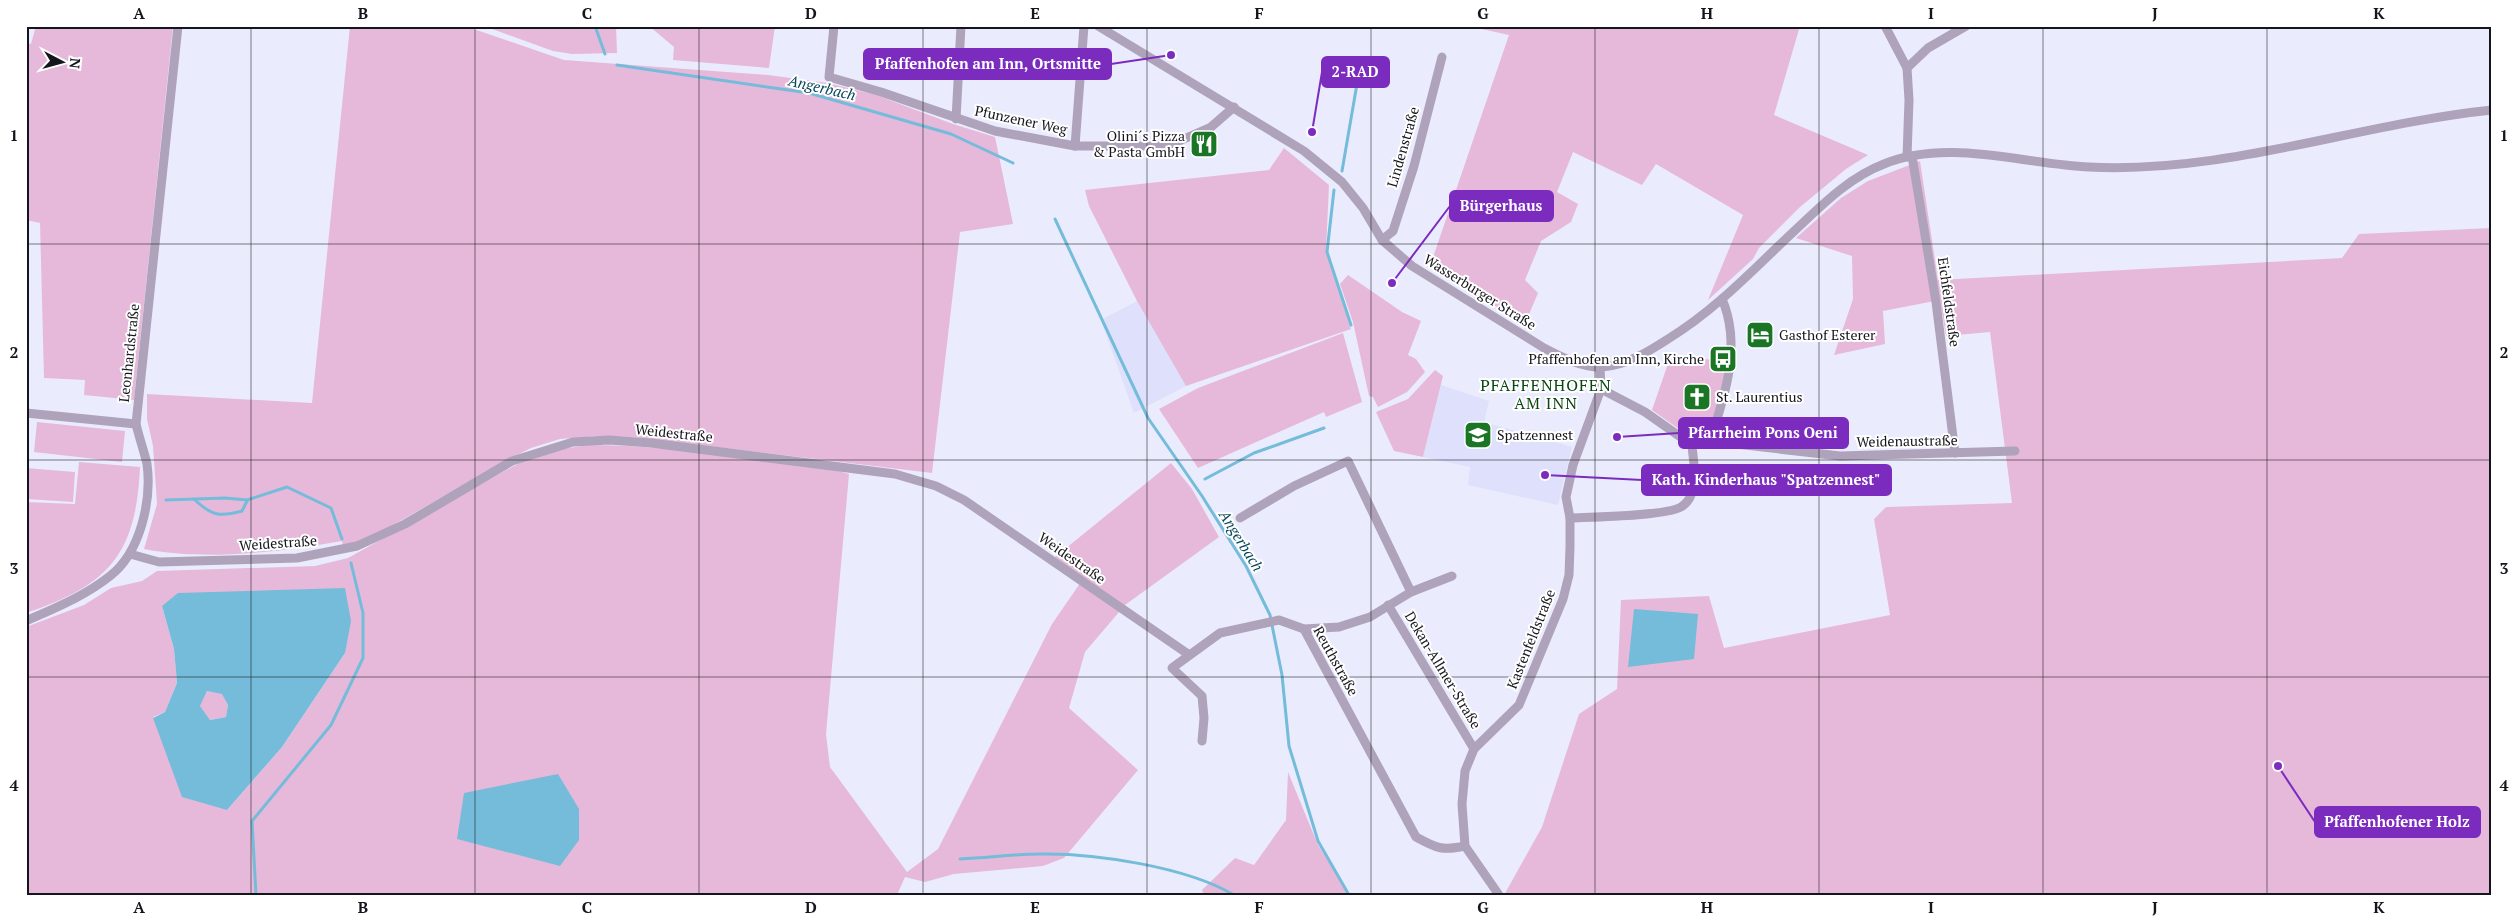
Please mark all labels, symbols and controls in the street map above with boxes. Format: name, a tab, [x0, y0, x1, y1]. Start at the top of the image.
text: A	[133, 2, 145, 24]
text: B	[358, 2, 368, 24]
text: C	[582, 2, 592, 24]
text: D	[805, 2, 817, 24]
text: E	[1030, 2, 1040, 24]
text: F	[1254, 2, 1264, 24]
text: G	[1477, 2, 1489, 24]
text: H	[1701, 2, 1713, 24]
text: I	[1928, 2, 1934, 24]
text: J	[2152, 2, 2158, 24]
text: K	[2373, 2, 2385, 24]
north arrow	[38, 38, 88, 88]
callout: Pfaffenhofen am Inn, Ortsmitte	[864, 49, 1111, 79]
text: Pfaffenhofen am Inn, Ortsmitte	[875, 53, 1101, 73]
text: N	[65, 57, 85, 70]
callout: 2-RAD	[1322, 57, 1389, 87]
text: 2-RAD	[1331, 61, 1379, 81]
water label: Angerbach	[786, 69, 858, 104]
street label: Pfunzener Weg	[973, 100, 1070, 139]
street label: Lindenstraße	[1382, 104, 1423, 189]
text: 1	[9, 124, 19, 146]
text: 1	[2499, 124, 2509, 146]
place label: Olini´s Pizza & Pasta GmbH	[1093, 126, 1185, 161]
restaurant icon: Olini´s Pizza & Pasta GmbH	[1189, 129, 1219, 159]
callout: Bürgerhaus	[1450, 191, 1553, 221]
text: Bürgerhaus	[1460, 195, 1543, 215]
street label: Wasserburger Straße	[1420, 249, 1540, 334]
street label: Eichfeldstraße	[1934, 256, 1965, 348]
street label: Leonhardstraße	[114, 303, 143, 403]
hotel icon: Gasthof Esterer	[1745, 320, 1775, 350]
place label: Gasthof Esterer	[1779, 325, 1876, 344]
text: 2	[9, 341, 19, 363]
text: 2	[2499, 341, 2509, 363]
bus stop icon: Pfaffenhofen am Inn, Kirche	[1708, 344, 1738, 374]
place label: Pfaffenhofen am Inn, Kirche	[1529, 349, 1704, 368]
district label: PFAFFENHOFEN AM INN	[1480, 374, 1612, 414]
church icon: St. Laurentius	[1682, 382, 1712, 412]
place label: St. Laurentius	[1716, 387, 1802, 406]
callout: Pfarrheim Pons Oeni	[1679, 418, 1848, 448]
street label: Weidestraße	[634, 419, 714, 446]
school or university icon: Spatzennest	[1463, 420, 1493, 450]
text: Pfarrheim Pons Oeni	[1688, 422, 1838, 442]
place label: Spatzennest	[1497, 425, 1574, 444]
street label: Weidenaustraße	[1856, 430, 1958, 451]
callout: Kath. Kinderhaus "Spatzennest"	[1642, 465, 1891, 495]
text: Kath. Kinderhaus "Spatzennest"	[1652, 469, 1880, 489]
water label: Angerbach	[1215, 505, 1268, 575]
street label: Weidestraße	[1035, 527, 1110, 588]
street label: Weidestraße	[238, 530, 317, 555]
text: 3	[9, 557, 19, 579]
text: 3	[2499, 557, 2509, 579]
street label: Kastenfeldstraße	[1502, 586, 1559, 691]
street label: Dekan-Allmer-Straße	[1401, 607, 1486, 732]
street label: Reuthstraße	[1310, 623, 1363, 699]
text: 4	[9, 774, 19, 796]
text: 4	[2499, 774, 2509, 796]
callout: Pfaffenhofener Holz	[2315, 807, 2480, 837]
text: Pfaffenhofener Holz	[2324, 811, 2470, 831]
text: A	[133, 896, 145, 918]
text: B	[358, 896, 368, 918]
text: C	[582, 896, 592, 918]
text: D	[805, 896, 817, 918]
text: E	[1030, 896, 1040, 918]
text: F	[1254, 896, 1264, 918]
text: G	[1477, 896, 1489, 918]
text: H	[1701, 896, 1713, 918]
text: I	[1928, 896, 1934, 918]
text: J	[2152, 896, 2158, 918]
text: K	[2373, 896, 2385, 918]

